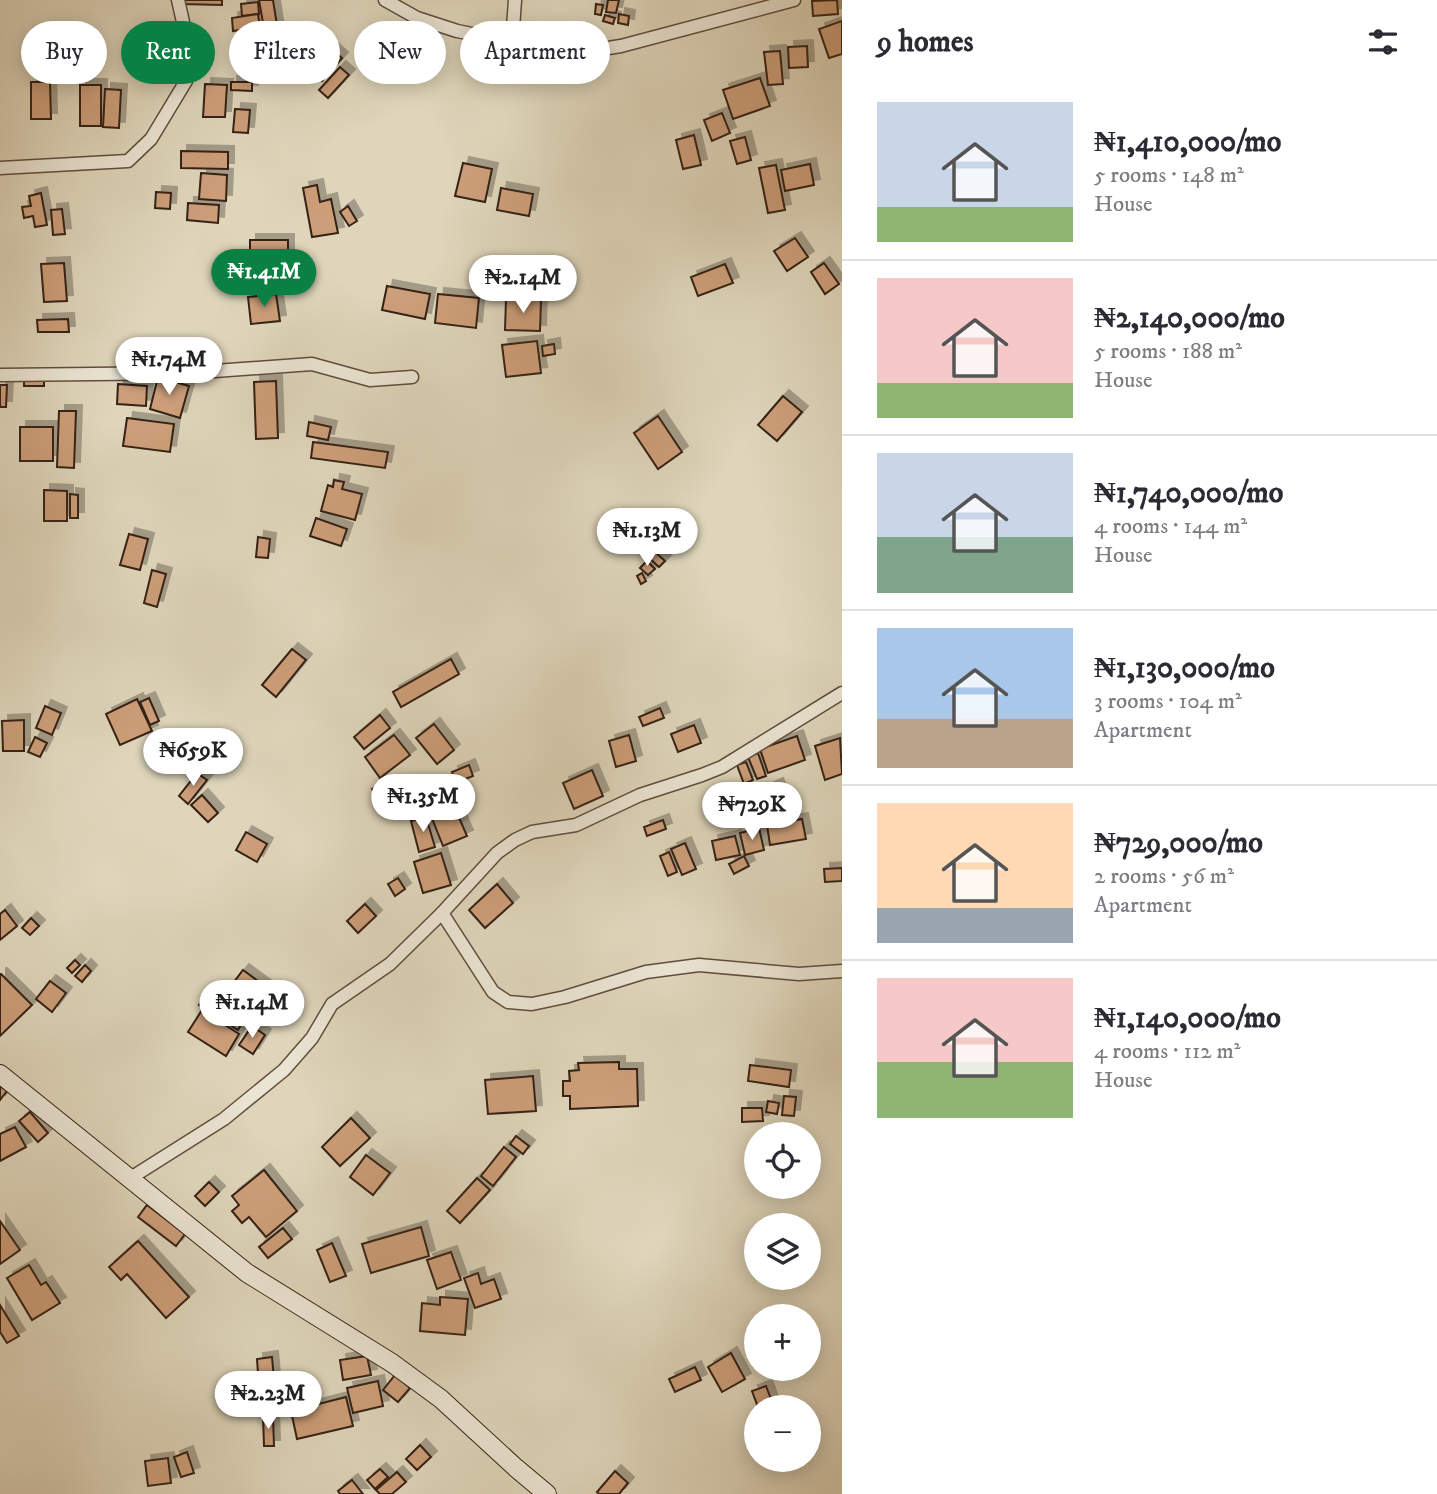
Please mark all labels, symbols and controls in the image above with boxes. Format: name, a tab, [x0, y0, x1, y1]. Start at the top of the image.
chip: Buy	[21, 21, 107, 84]
chip: Rent	[121, 21, 215, 84]
chip: Filters	[229, 21, 340, 84]
chip: New	[354, 21, 446, 84]
chip: Apartment	[460, 21, 610, 84]
icon: filters	[1364, 23, 1402, 61]
text: 9 homes	[877, 24, 974, 61]
text: ₦1,410,000/mo	[1094, 124, 1281, 161]
icon: home	[933, 130, 1017, 214]
text: 5 rooms · 148 m²	[1094, 161, 1244, 190]
text: House	[1094, 190, 1152, 219]
pin: ₦1.41M	[207, 250, 321, 309]
pin: ₦2.14M	[466, 256, 580, 315]
text: ₦1.41M	[227, 257, 301, 286]
text: ₦2.14M	[485, 263, 561, 292]
text: ₦2,140,000/mo	[1094, 300, 1285, 337]
icon: home	[933, 306, 1017, 390]
text: 5 rooms · 188 m²	[1094, 337, 1242, 366]
pin: ₦1.74M	[112, 338, 226, 397]
text: ₦1.74M	[131, 345, 207, 374]
text: House	[1094, 366, 1152, 395]
text: ₦1,740,000/mo	[1094, 475, 1283, 512]
icon: home	[933, 481, 1017, 565]
pin: ₦1.13M	[590, 508, 704, 568]
text: 4 rooms · 144 m²	[1094, 512, 1247, 541]
text: ₦1.13M	[613, 516, 681, 545]
text: House	[1094, 541, 1152, 570]
text: ₦1,130,000/mo	[1094, 650, 1275, 687]
icon: home	[933, 656, 1017, 740]
text: 3 rooms · 104 m²	[1094, 687, 1242, 716]
text: Apartment	[1094, 716, 1192, 745]
pin: ₦659K	[144, 728, 242, 788]
text: ₦659K	[159, 736, 227, 765]
pin: ₦1.35M	[366, 774, 480, 834]
text: ₦1.35M	[387, 782, 459, 811]
pin: ₦729K	[703, 782, 801, 842]
text: ₦729K	[718, 790, 786, 819]
text: ₦729,000/mo	[1094, 825, 1263, 862]
icon: home	[933, 831, 1017, 915]
text: 2 rooms · 56 m²	[1094, 862, 1234, 891]
text: Apartment	[1094, 891, 1192, 920]
pin: ₦1.14M	[195, 981, 309, 1040]
text: ₦1.14M	[215, 988, 289, 1017]
text: ₦1,140,000/mo	[1094, 1000, 1281, 1037]
icon: home	[933, 1006, 1017, 1090]
text: 4 rooms · 112 m²	[1094, 1037, 1241, 1066]
text: House	[1094, 1066, 1152, 1095]
map controls	[744, 1122, 821, 1472]
button: locate	[744, 1122, 821, 1199]
button: layers	[744, 1213, 821, 1290]
button: +	[744, 1304, 821, 1381]
pin: ₦2.23M	[211, 1372, 325, 1431]
text: ₦2.23M	[231, 1379, 305, 1408]
button: −	[744, 1395, 821, 1472]

